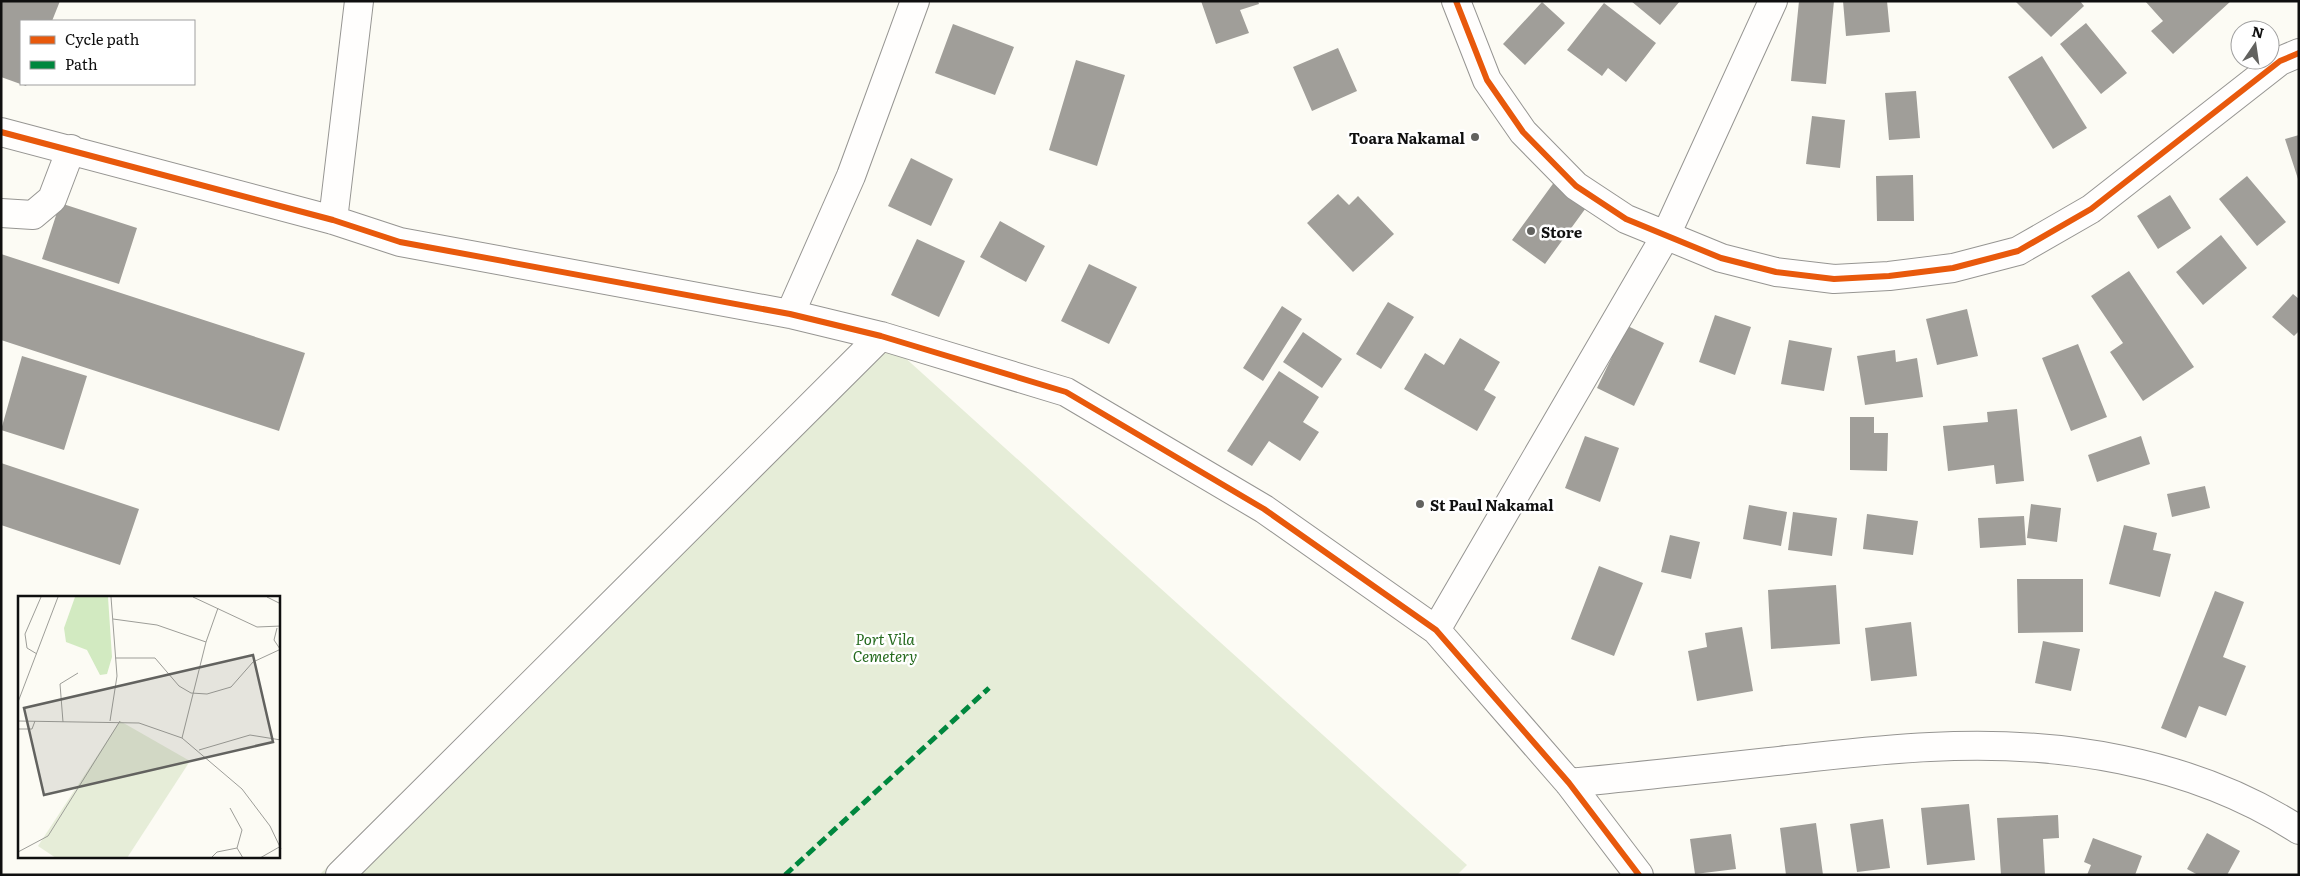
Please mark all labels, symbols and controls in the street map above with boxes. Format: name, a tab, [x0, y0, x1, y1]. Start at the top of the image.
legend	[20, 20, 195, 85]
north arrow	[2230, 20, 2280, 70]
text: N	[2250, 20, 2266, 42]
text: Cycle path	[65, 27, 140, 50]
text: Path	[65, 52, 98, 75]
place label: Toara Nakamal	[1349, 126, 1466, 149]
marker: Toara Nakamal	[1469, 131, 1481, 143]
place label: Store	[1541, 220, 1583, 243]
marker: Store	[1525, 225, 1537, 237]
place label: St Paul Nakamal	[1430, 493, 1554, 516]
marker: St Paul Nakamal	[1414, 498, 1426, 510]
inset map	[18, 596, 280, 858]
park label: Port Vila Cemetery	[853, 627, 917, 667]

